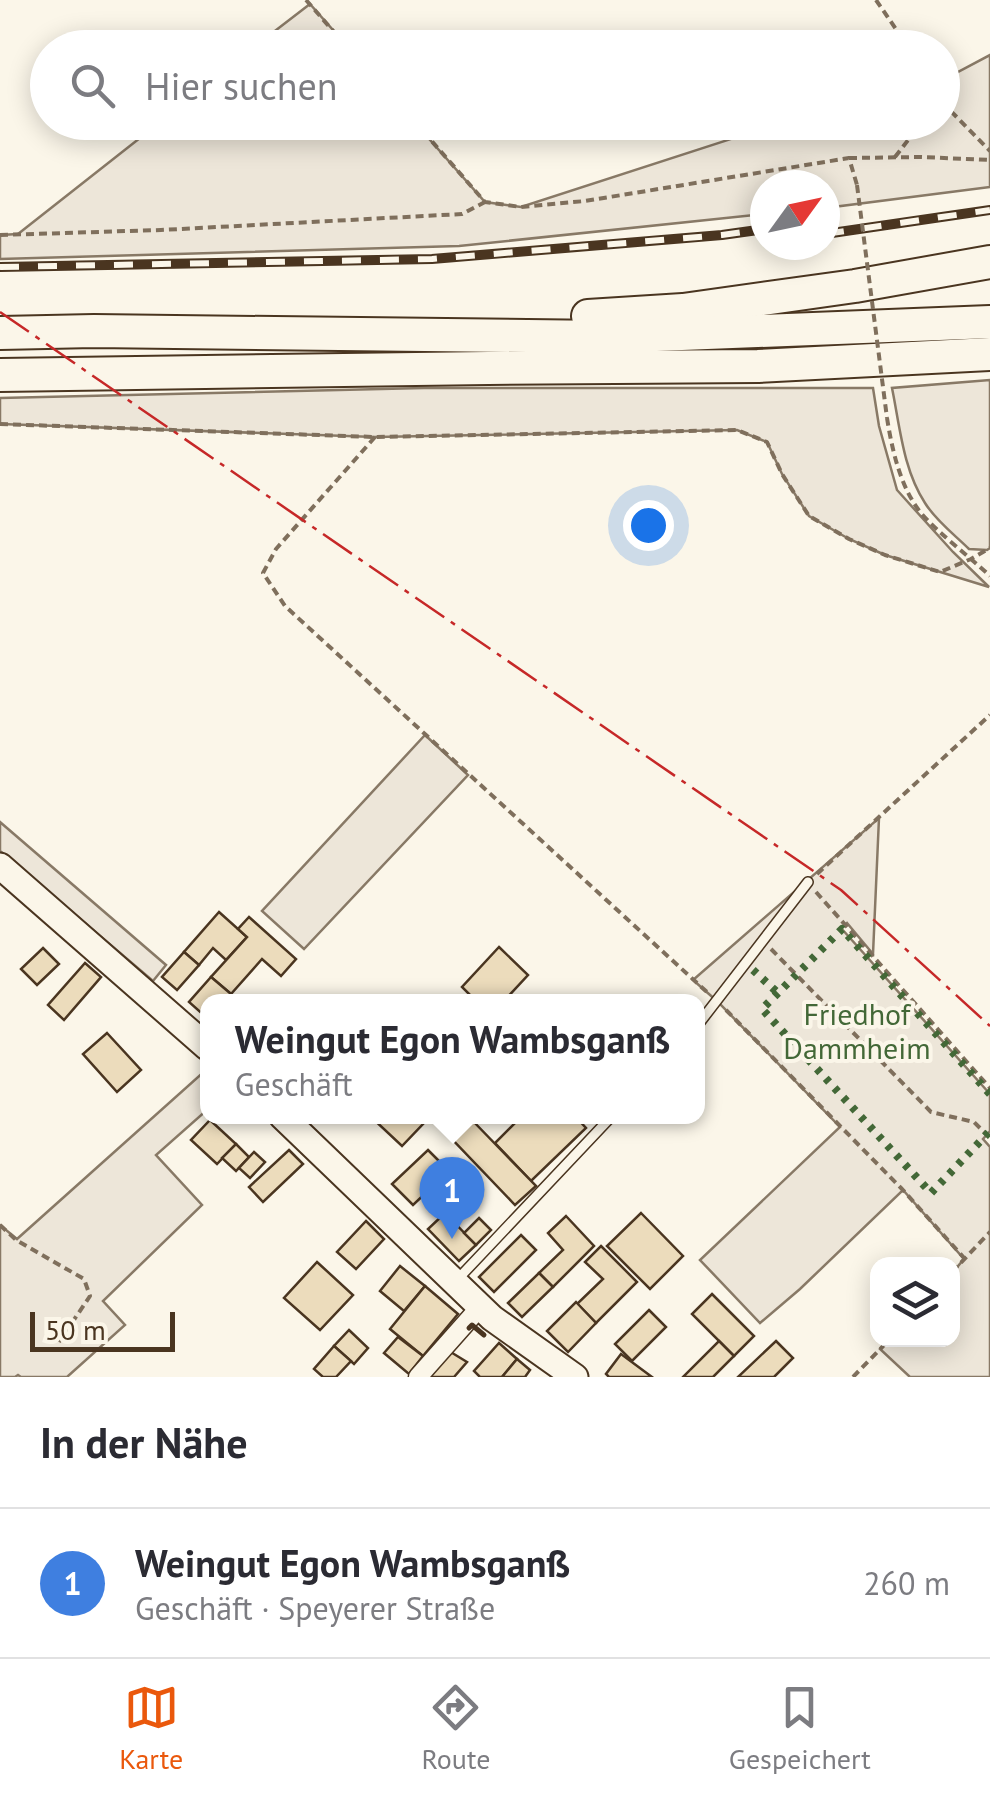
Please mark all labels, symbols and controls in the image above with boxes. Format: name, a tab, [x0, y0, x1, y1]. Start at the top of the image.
search box	[30, 30, 960, 140]
icon: search	[65, 58, 120, 113]
text: Hier suchen	[145, 61, 338, 110]
north arrow	[750, 170, 840, 260]
your location	[623, 500, 674, 551]
popup	[200, 994, 705, 1124]
park label: Friedhof Dammheim	[783, 994, 931, 1067]
text: Weingut Egon Wambsganß	[235, 1014, 670, 1063]
text: Geschäft	[235, 1063, 353, 1105]
pin: 1	[420, 1156, 484, 1239]
map controls	[870, 1257, 960, 1347]
button: layers	[870, 1257, 960, 1347]
scale bar	[30, 1307, 175, 1352]
text: 50 m	[45, 1311, 106, 1348]
text: In der Nähe	[40, 1415, 247, 1470]
text: Weingut Egon Wambsganß	[135, 1538, 570, 1587]
text: 1	[63, 1562, 82, 1604]
text: 260 m	[863, 1562, 950, 1604]
text: Geschäft · Speyerer Straße	[135, 1587, 495, 1629]
tab: Karte	[119, 1680, 183, 1777]
tab: Route	[422, 1680, 490, 1777]
tab: Gespeichert	[729, 1680, 871, 1777]

